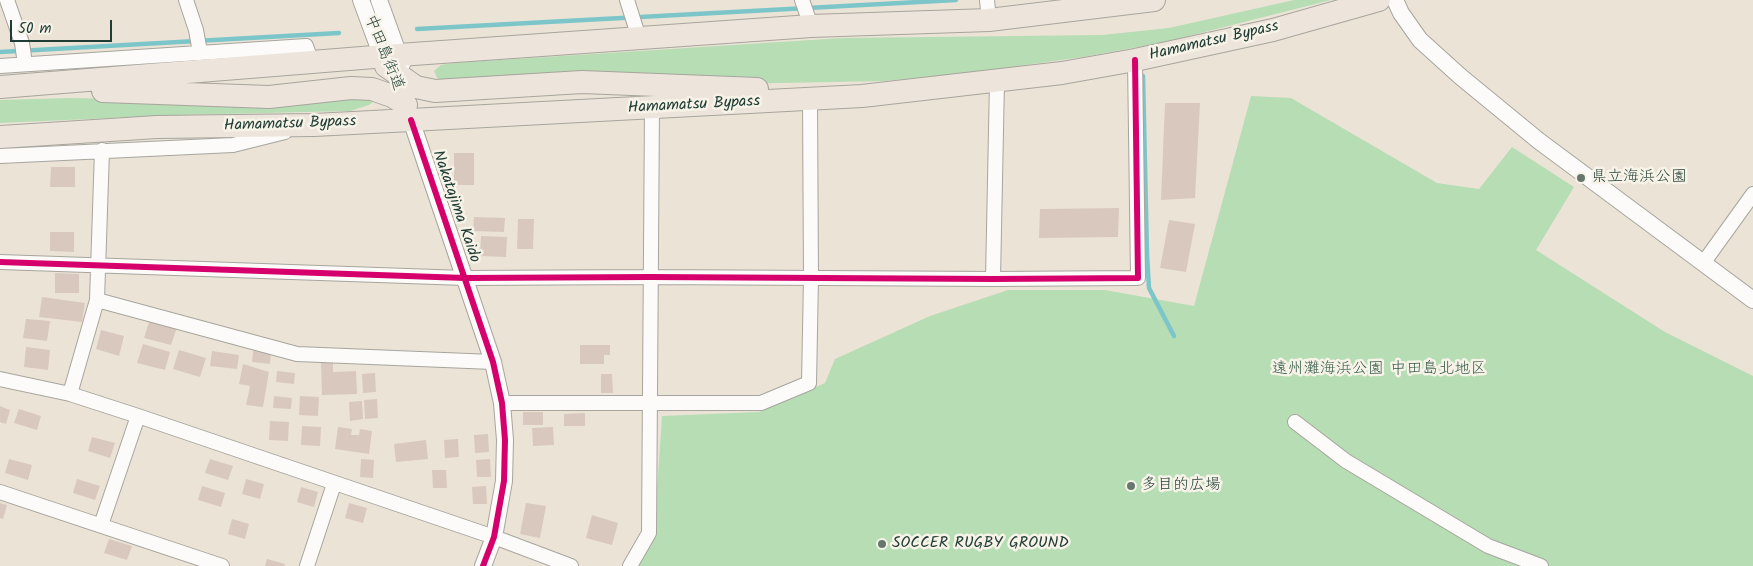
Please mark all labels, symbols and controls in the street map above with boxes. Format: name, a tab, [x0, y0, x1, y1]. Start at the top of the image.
scale bar	[12, 10, 115, 42]
street label: 中田島街道	[359, 12, 407, 94]
text: 50 m	[18, 17, 52, 41]
street label: Hamamatsu Bypass	[1147, 18, 1281, 66]
street label: Hamamatsu Bypass	[627, 93, 761, 119]
street label: Hamamatsu Bypass	[224, 113, 356, 137]
street label: Nakatajima Kaido	[427, 148, 483, 266]
place label: 県立海浜公園	[1591, 168, 1687, 188]
marker: 県立海浜公園	[1575, 172, 1587, 184]
park label: 遠州灘海浜公園 中田島北地区	[1272, 360, 1486, 380]
place label: 多目的広場	[1141, 476, 1221, 496]
marker: 多目的広場	[1125, 480, 1137, 492]
place label: SOCCER RUGBY GROUND	[892, 534, 1069, 554]
marker: SOCCER RUGBY GROUND	[876, 538, 888, 550]

